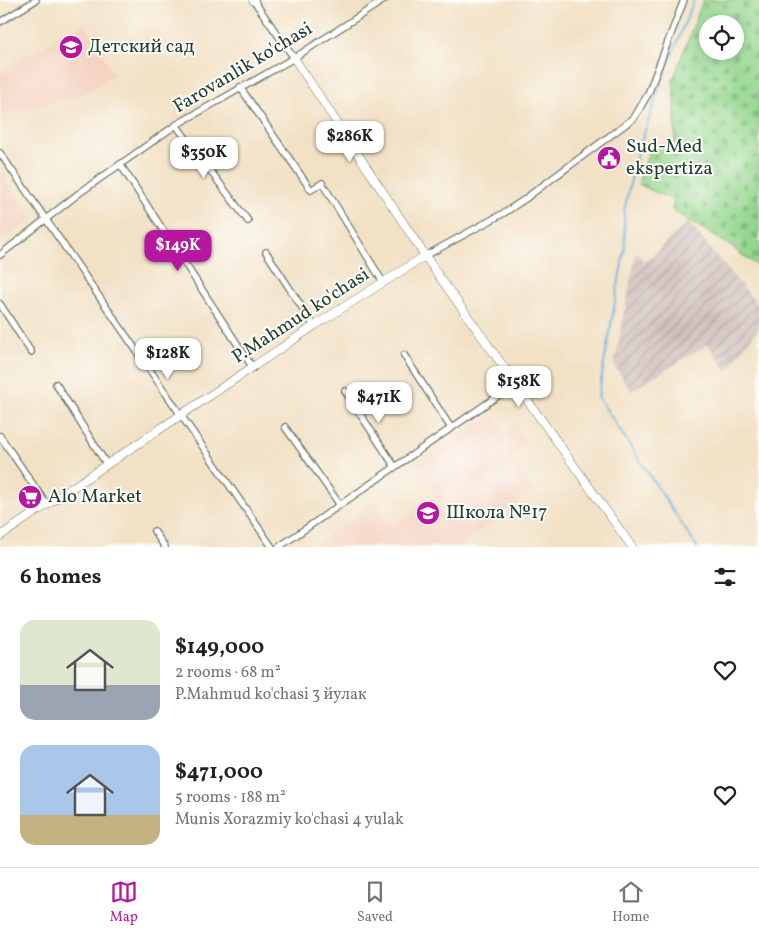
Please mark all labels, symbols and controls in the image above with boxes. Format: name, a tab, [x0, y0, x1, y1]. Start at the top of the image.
map controls	[699, 15, 744, 60]
button: locate	[699, 15, 744, 60]
street label: Farovanlik ko'chasi	[168, 16, 318, 120]
school or university icon: Детский сад	[58, 34, 84, 60]
place label: Детский сад	[88, 34, 195, 60]
pin: $286K	[315, 120, 385, 163]
text: $286K	[327, 126, 373, 148]
place label: Sud-Med ekspertiza	[626, 134, 713, 182]
pin: $350K	[169, 136, 239, 179]
text: $350K	[181, 142, 227, 164]
public building icon: Sud-Med ekspertiza	[596, 145, 622, 171]
pin: $149K	[143, 230, 213, 272]
text: $149K	[155, 235, 201, 257]
street label: P.Mahmud ko'chasi	[227, 262, 375, 370]
pin: $128K	[133, 338, 203, 380]
text: $128K	[146, 343, 190, 365]
pin: $158K	[484, 366, 554, 408]
text: $158K	[497, 371, 541, 393]
pin: $471K	[344, 382, 414, 424]
text: $471K	[357, 387, 401, 409]
supermarket icon: Alo Market	[17, 484, 43, 510]
place label: Alo Market	[48, 484, 142, 510]
school or university icon: Школа №17	[415, 500, 441, 526]
place label: Школа №17	[446, 500, 548, 526]
text: 6 homes	[20, 563, 101, 592]
icon: filters	[711, 563, 739, 591]
text: $149,000	[175, 633, 264, 662]
icon: home	[60, 640, 120, 700]
icon: heart	[711, 656, 739, 684]
text: 2 rooms · 68 m²	[175, 662, 281, 684]
text: P.Mahmud ko'chasi 3 йулак	[175, 684, 367, 706]
text: $471,000	[175, 758, 263, 787]
icon: home	[60, 765, 120, 825]
icon: heart	[711, 781, 739, 809]
text: 5 rooms · 188 m²	[175, 787, 286, 809]
text: Munis Xorazmiy ko'chasi 4 yulak	[175, 809, 404, 831]
tab: Map	[110, 878, 138, 927]
tab: Saved	[357, 878, 393, 927]
tab: Home	[612, 878, 649, 927]

